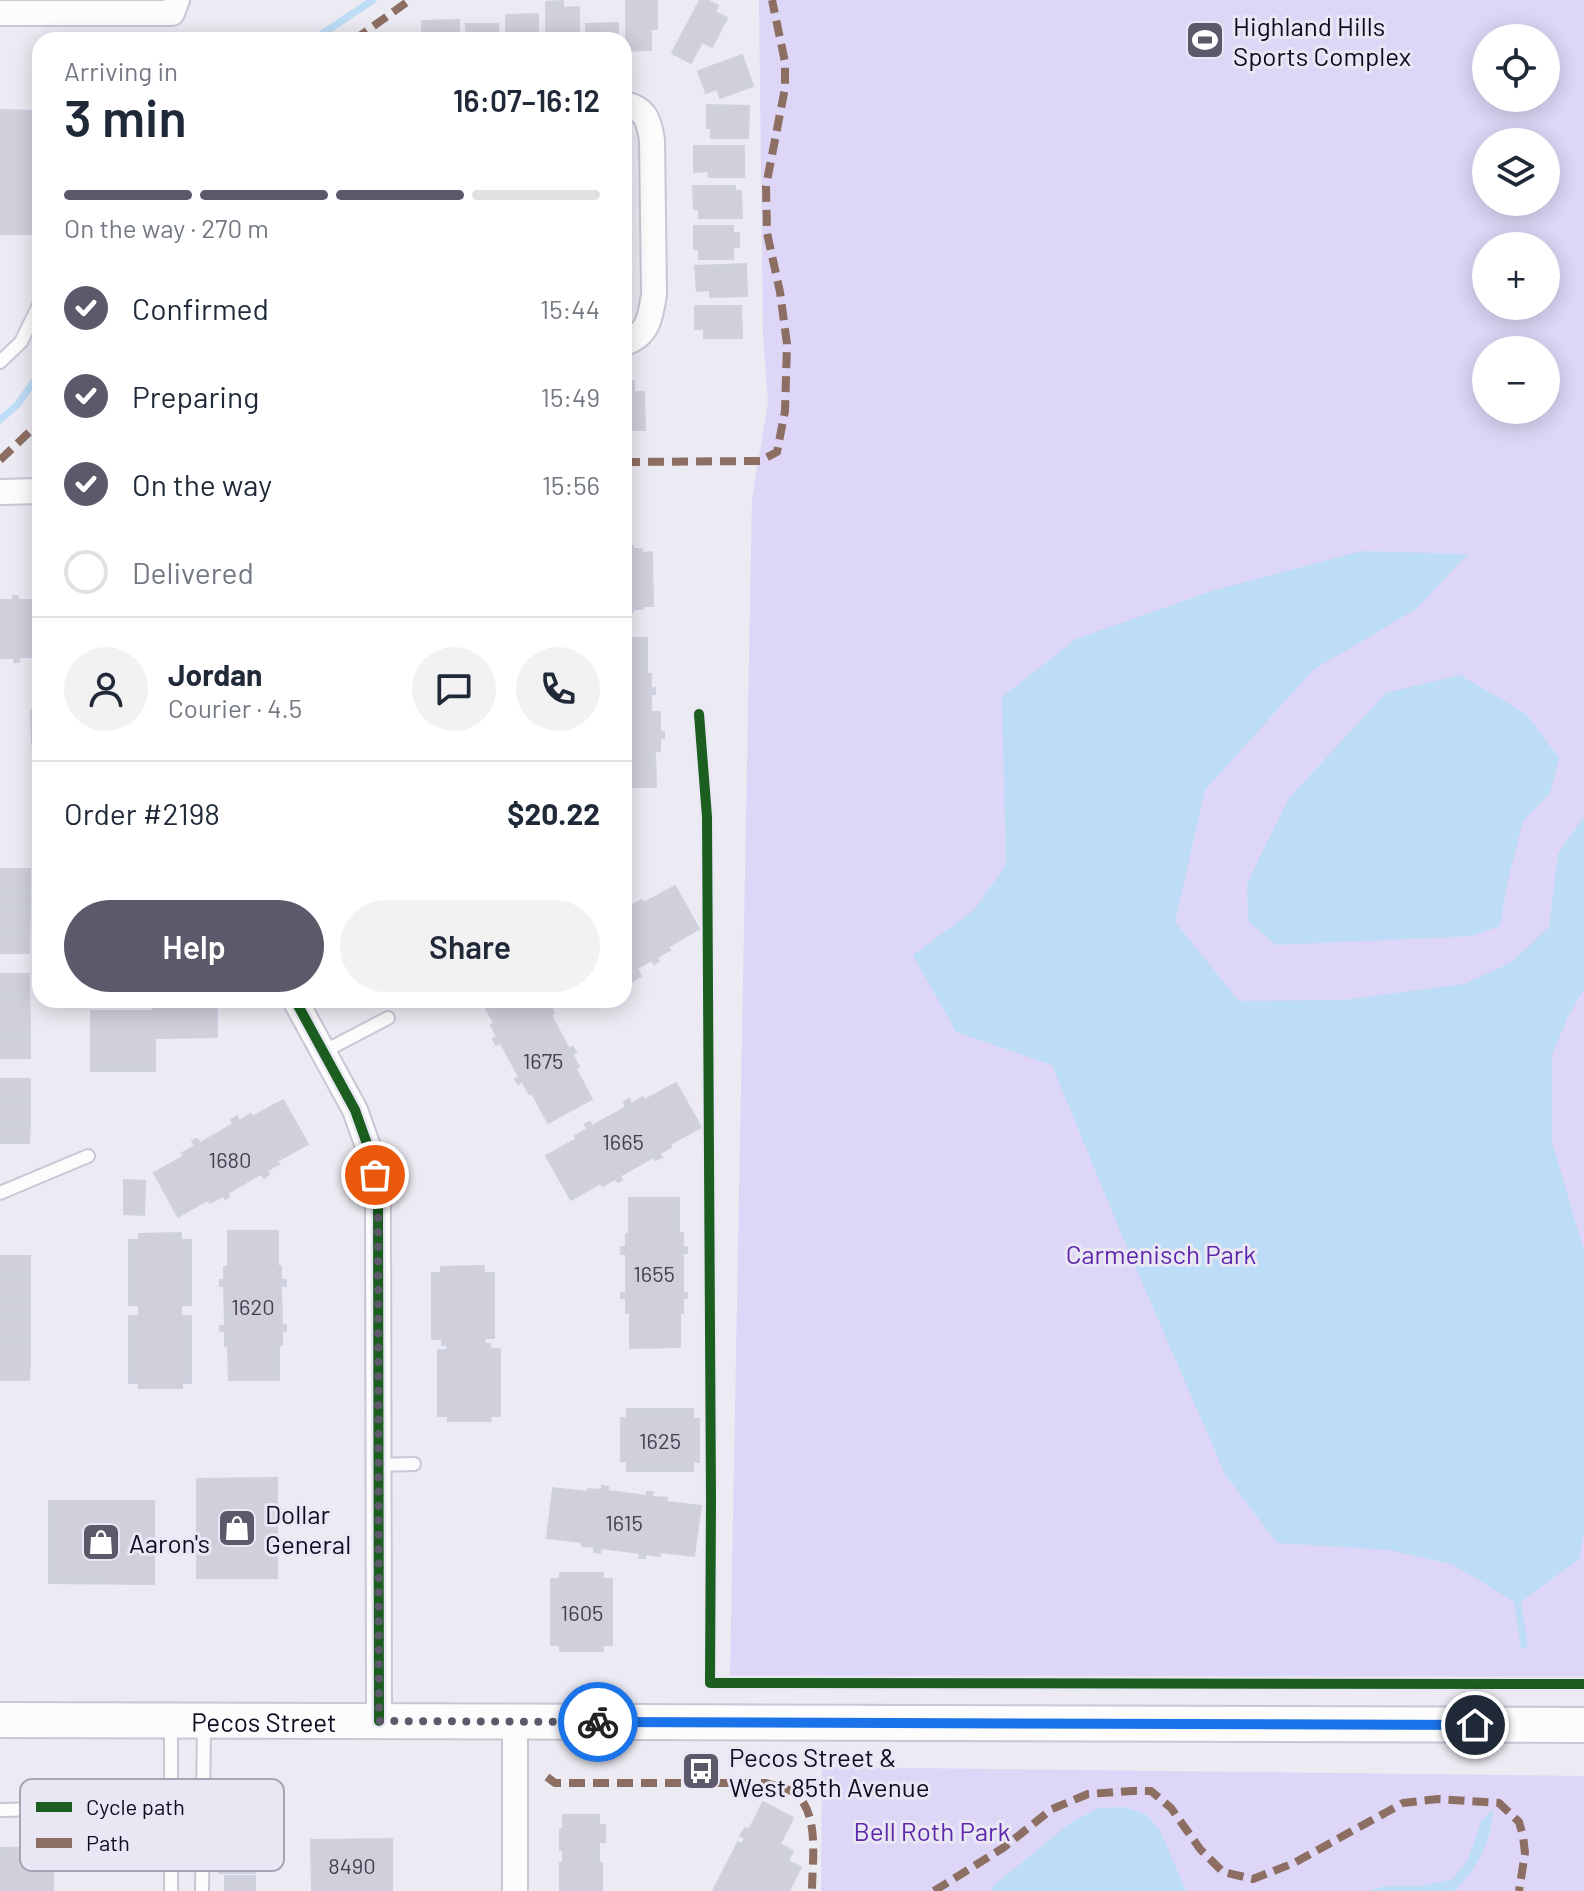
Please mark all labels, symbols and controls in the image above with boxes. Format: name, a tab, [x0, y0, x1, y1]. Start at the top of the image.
place label: Highland Hills Sports Complex	[1233, 10, 1411, 71]
sports icon: Highland Hills Sports Complex	[1184, 19, 1226, 61]
map controls	[1472, 24, 1560, 424]
button: locate	[1472, 24, 1560, 112]
text: Arriving in	[64, 55, 178, 86]
text: 16:07–16:12	[453, 82, 600, 118]
text: 3 min	[64, 85, 187, 147]
button: layers	[1472, 128, 1560, 216]
text: On the way · 270 m	[64, 212, 269, 243]
button: +	[1472, 232, 1560, 320]
icon: check	[64, 286, 108, 330]
text: Confirmed	[132, 290, 269, 326]
text: 15:44	[540, 293, 600, 324]
button: −	[1472, 336, 1560, 424]
icon: check	[64, 374, 108, 418]
text: Preparing	[132, 378, 259, 414]
text: 15:49	[541, 381, 600, 412]
icon: check	[64, 462, 108, 506]
text: On the way	[132, 466, 272, 502]
text: 15:56	[542, 469, 600, 500]
text: Delivered	[132, 554, 254, 590]
button: person	[64, 647, 148, 731]
button: chat	[412, 647, 496, 731]
button: phone	[516, 647, 600, 731]
text: Jordan	[168, 656, 263, 692]
text: Courier · 4.5	[168, 692, 302, 723]
text: Order #2198	[64, 795, 220, 831]
text: $20.22	[507, 795, 600, 831]
button: Help	[64, 900, 324, 992]
button: Share	[340, 900, 600, 992]
house number: 1675	[523, 1047, 563, 1073]
house number: 1665	[602, 1128, 644, 1154]
pin	[341, 1141, 409, 1209]
house number: 1680	[209, 1146, 251, 1172]
icon: bag	[353, 1153, 397, 1197]
park label: Carmenisch Park	[1066, 1238, 1256, 1269]
house number: 1655	[633, 1260, 675, 1286]
house number: 1620	[231, 1293, 275, 1319]
house number: 1625	[639, 1427, 681, 1453]
place label: Dollar General	[265, 1498, 351, 1559]
shop icon: Dollar General	[216, 1507, 258, 1549]
house number: 1615	[605, 1509, 643, 1535]
shop icon: Aaron's	[80, 1521, 122, 1563]
place label: Aaron's	[129, 1527, 210, 1558]
house number: 1605	[561, 1599, 603, 1625]
courier	[558, 1682, 638, 1762]
pin	[1441, 1691, 1509, 1759]
icon: bike	[576, 1700, 620, 1744]
icon: home	[1453, 1703, 1497, 1747]
street label: Pecos Street	[191, 1705, 337, 1737]
place label: Pecos Street & West 85th Avenue	[729, 1741, 930, 1802]
bus stop icon: Pecos Street & West 85th Avenue	[680, 1750, 722, 1792]
legend	[20, 1779, 284, 1871]
text: Cycle path	[86, 1793, 185, 1819]
park label: Bell Roth Park	[854, 1815, 1010, 1846]
text: Path	[86, 1829, 130, 1855]
house number: 8490	[328, 1852, 376, 1878]

